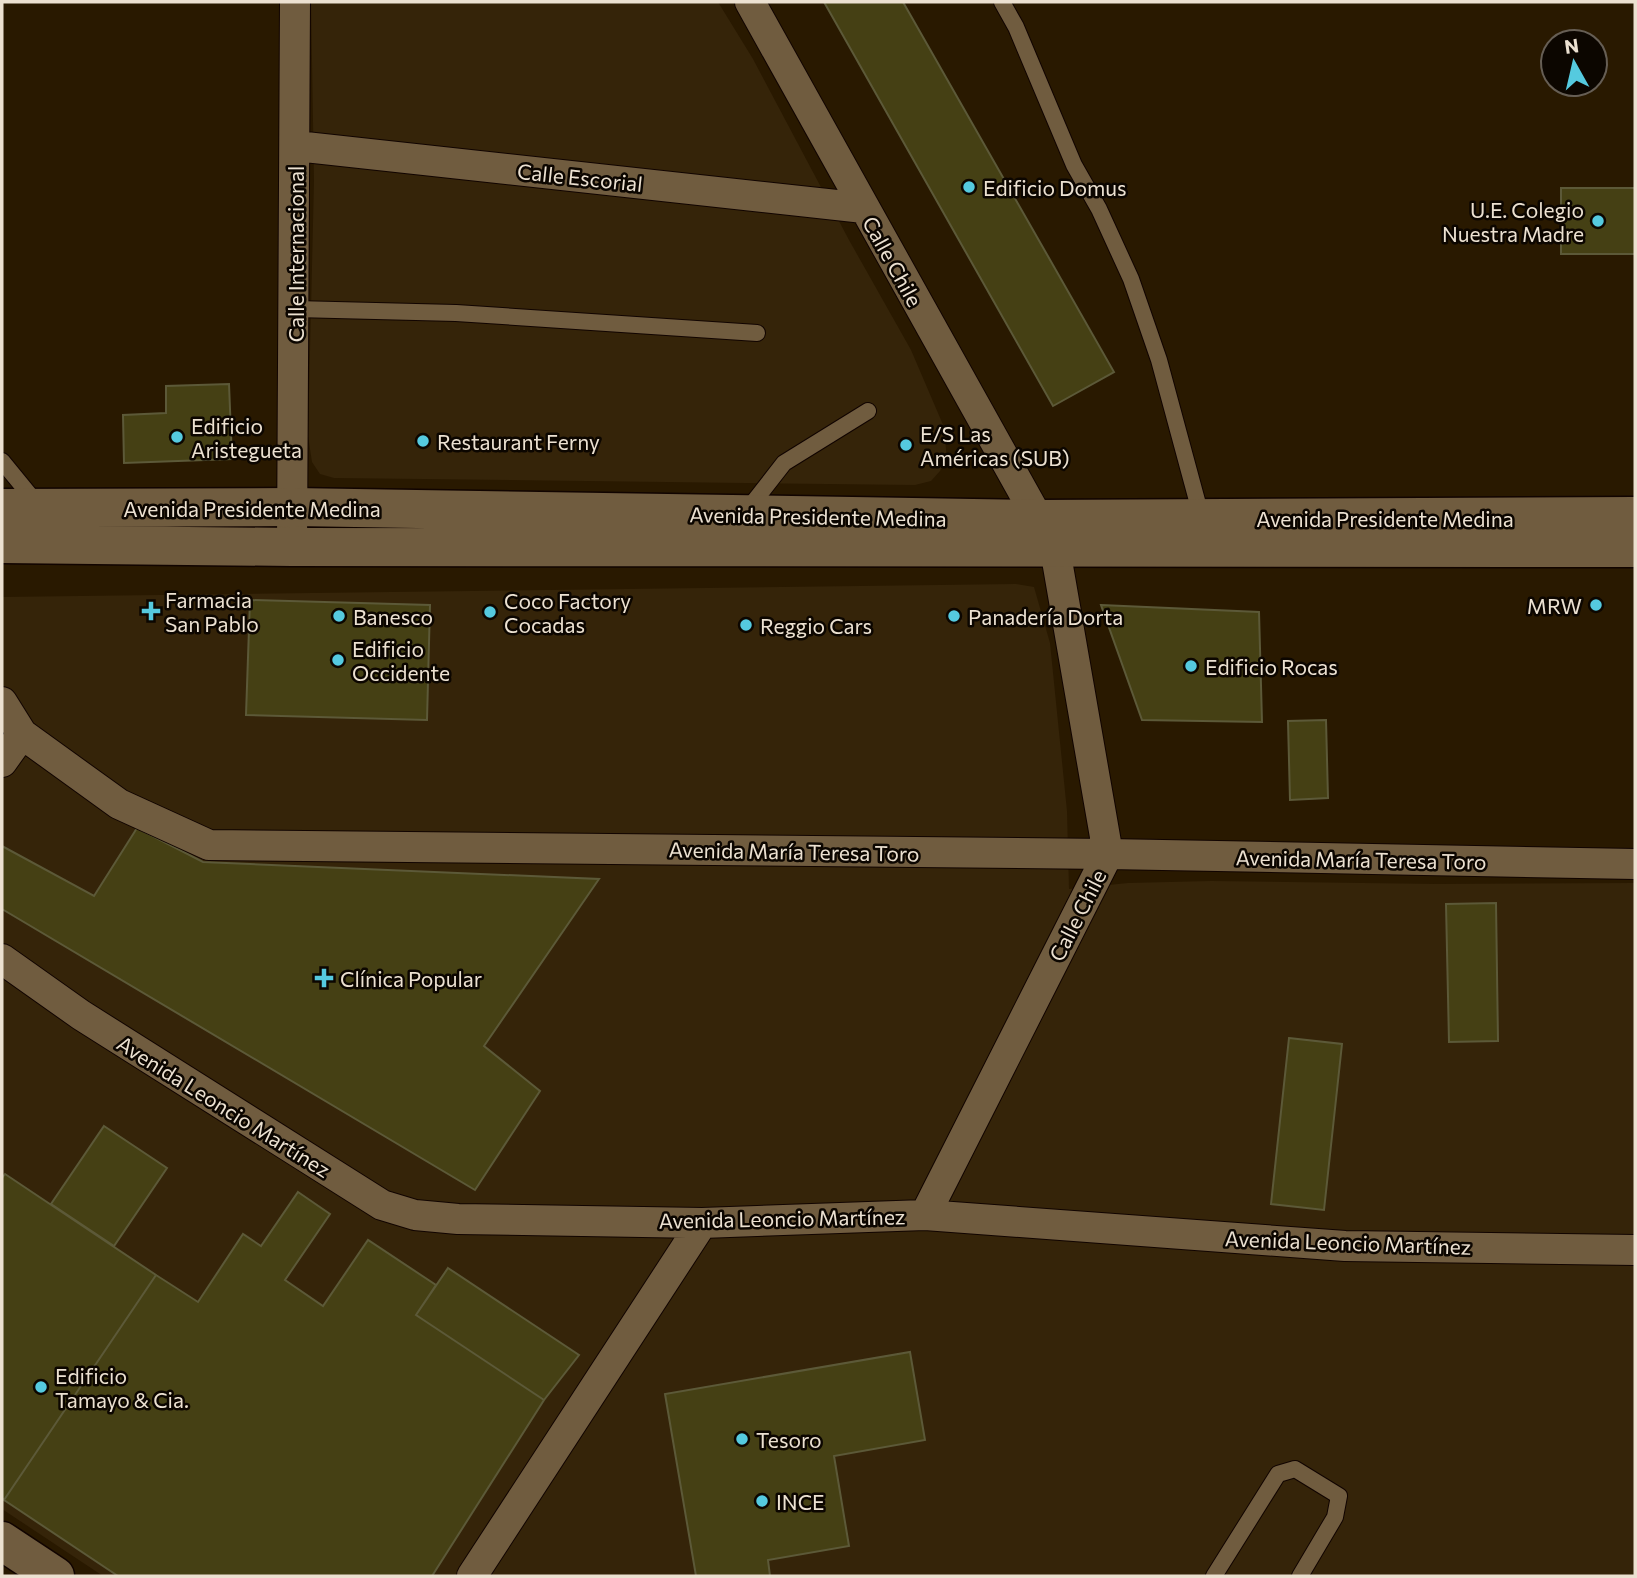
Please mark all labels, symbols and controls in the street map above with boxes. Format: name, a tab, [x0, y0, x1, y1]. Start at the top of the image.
north arrow	[1539, 28, 1609, 98]
text: N	[1563, 33, 1580, 58]
street label: Calle Escorial	[516, 158, 644, 196]
street label: Calle Internacional	[283, 166, 308, 342]
place label: Edificio Domus	[983, 175, 1127, 200]
marker: Edificio Domus	[961, 179, 977, 195]
place label: U.E. Colegio Nuestra Madre	[1442, 197, 1584, 246]
street label: Calle Chile	[858, 211, 928, 311]
marker: U.E. Colegio Nuestra Madre	[1590, 213, 1606, 229]
place label: Edificio Aristegueta	[191, 413, 302, 462]
place label: E/S Las Américas (SUB)	[920, 421, 1070, 470]
marker: Edificio Aristegueta	[169, 429, 185, 445]
place label: Restaurant Ferny	[437, 429, 600, 454]
marker: Restaurant Ferny	[415, 433, 431, 449]
marker: E/S Las Américas (SUB)	[898, 437, 914, 453]
street label: Avenida Presidente Medina	[123, 496, 381, 521]
street label: Avenida Presidente Medina	[689, 501, 947, 531]
street label: Avenida Presidente Medina	[1256, 506, 1514, 531]
place label: Farmacia San Pablo	[165, 587, 259, 636]
place label: Coco Factory Cocadas	[504, 588, 631, 637]
place label: MRW	[1527, 593, 1582, 618]
marker: MRW	[1588, 597, 1604, 613]
marker: Farmacia San Pablo	[143, 603, 159, 619]
place label: Banesco	[353, 604, 433, 629]
marker: Coco Factory Cocadas	[482, 604, 498, 620]
place label: Panadería Dorta	[968, 604, 1123, 629]
marker: Banesco	[331, 608, 347, 624]
marker: Panadería Dorta	[946, 608, 962, 624]
place label: Reggio Cars	[760, 613, 872, 638]
marker: Reggio Cars	[738, 617, 754, 633]
place label: Edificio Occidente	[352, 636, 450, 685]
marker: Edificio Occidente	[330, 652, 346, 668]
place label: Edificio Rocas	[1205, 654, 1338, 679]
marker: Edificio Rocas	[1183, 658, 1199, 674]
street label: Avenida María Teresa Toro	[668, 836, 920, 866]
street label: Avenida María Teresa Toro	[1235, 844, 1487, 874]
street label: Calle Chile	[1043, 865, 1111, 965]
place label: Clínica Popular	[340, 966, 482, 991]
marker: Clínica Popular	[314, 968, 334, 988]
street label: Avenida Leoncio Martínez	[113, 1030, 335, 1182]
street label: Avenida Leoncio Martínez	[659, 1203, 905, 1233]
street label: Avenida Leoncio Martínez	[1224, 1225, 1472, 1259]
place label: Edificio Tamayo & Cia.	[55, 1363, 189, 1412]
marker: Edificio Tamayo & Cia.	[33, 1379, 49, 1395]
place label: Tesoro	[756, 1427, 822, 1452]
marker: Tesoro	[734, 1431, 750, 1447]
place label: INCE	[776, 1489, 825, 1514]
marker: INCE	[754, 1493, 770, 1509]

